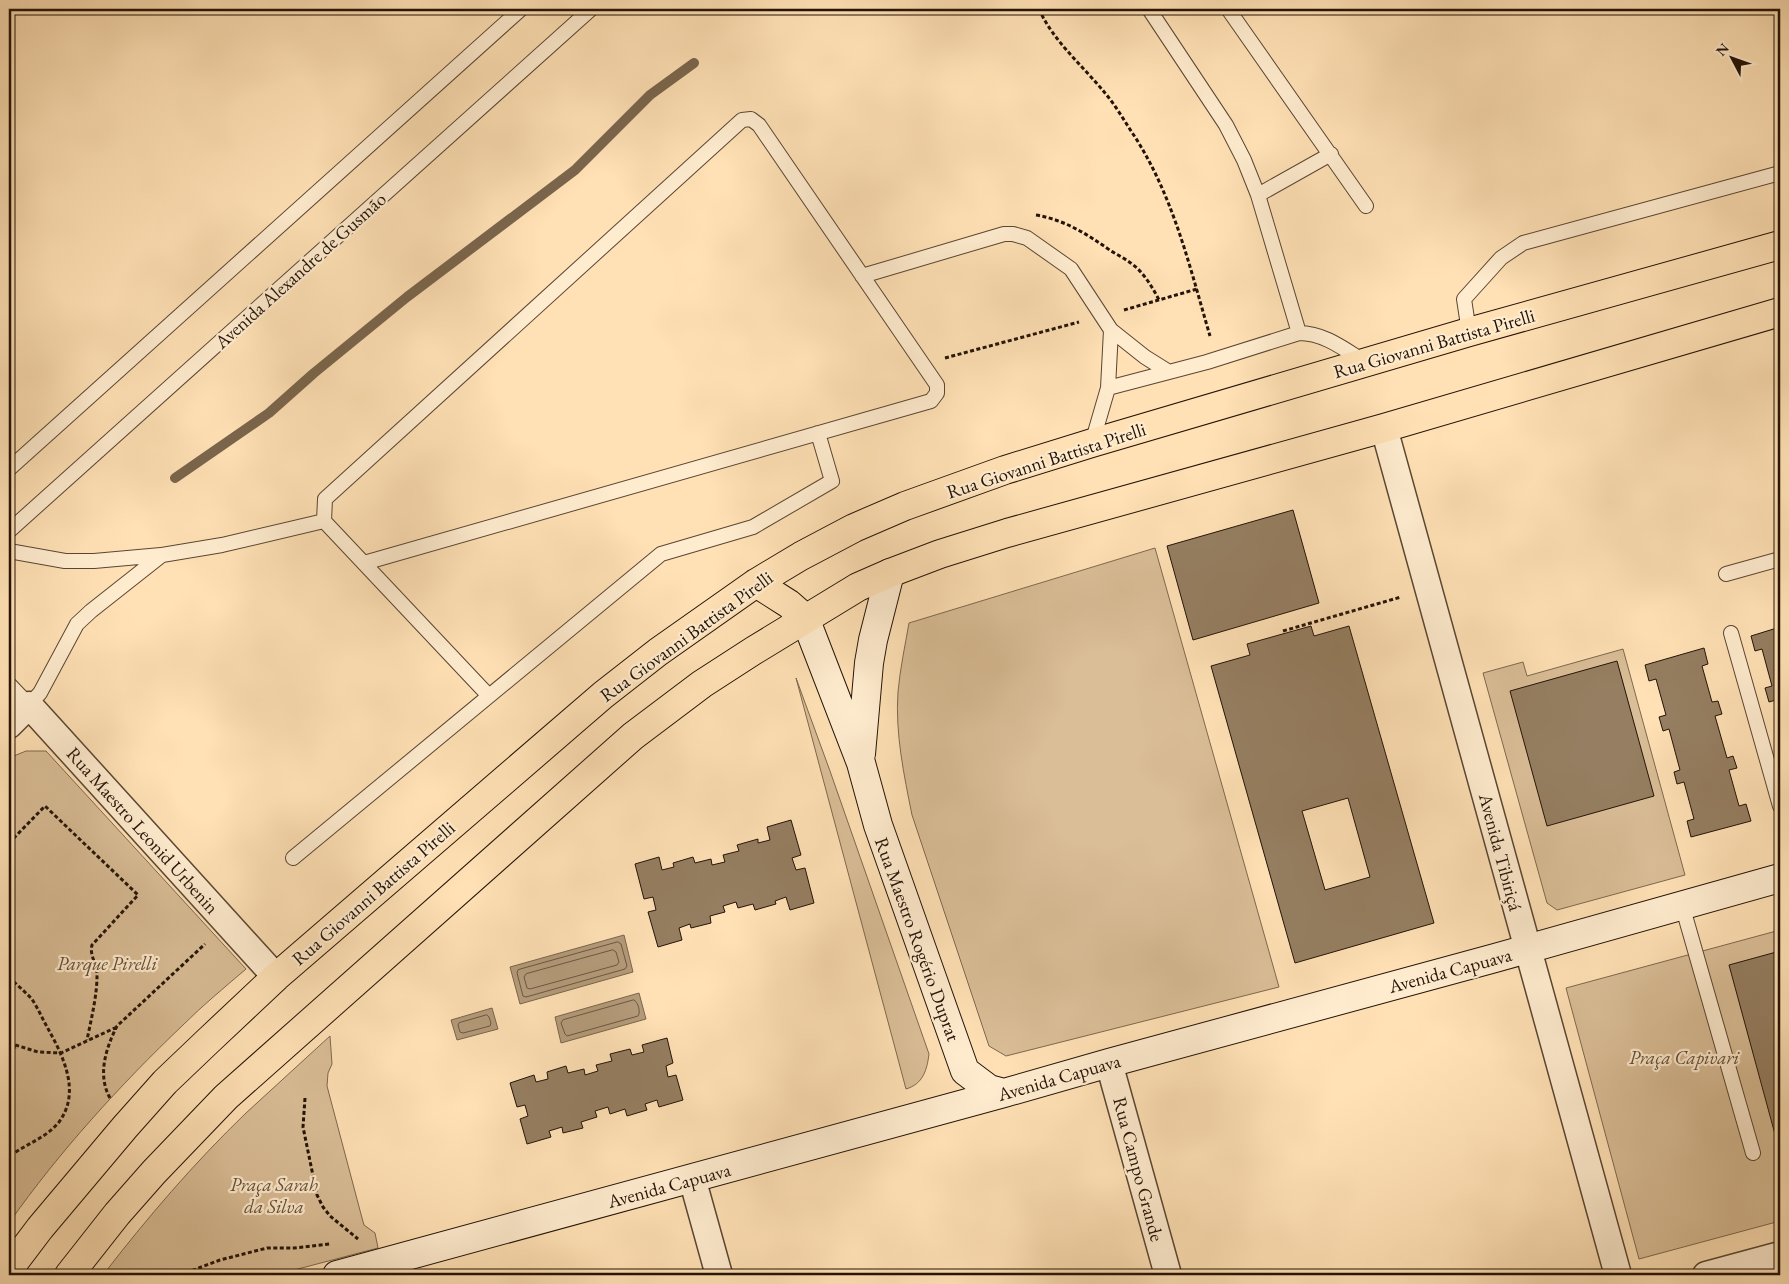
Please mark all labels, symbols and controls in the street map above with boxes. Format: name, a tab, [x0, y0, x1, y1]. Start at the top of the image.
north arrow	[1706, 32, 1756, 82]
text: N	[1712, 39, 1733, 60]
street label: Avenida Alexandre de Gusmão	[208, 187, 392, 355]
street label: Rua Giovanni Battista Pirelli	[1331, 303, 1538, 384]
street label: Rua Giovanni Battista Pirelli	[943, 416, 1149, 505]
street label: Rua Giovanni Battista Pirelli	[595, 565, 778, 708]
street label: Rua Maestro Leonid Urbenin	[61, 742, 224, 919]
street label: Avenida Tibiriçá	[1473, 790, 1528, 914]
street label: Rua Giovanni Battista Pirelli	[287, 815, 460, 971]
street label: Rua Maestro Rogério Duprat	[869, 834, 966, 1045]
street label: Avenida Capuava	[1385, 942, 1515, 999]
park label: Parque Pirelli	[57, 951, 158, 977]
park label: Praça Capivari	[1629, 1045, 1741, 1070]
street label: Avenida Capuava	[994, 1048, 1124, 1107]
street label: Rua Campo Grande	[1107, 1094, 1170, 1244]
street label: Avenida Capuava	[604, 1157, 734, 1214]
park label: Praça Sarah da Silva	[230, 1172, 318, 1219]

